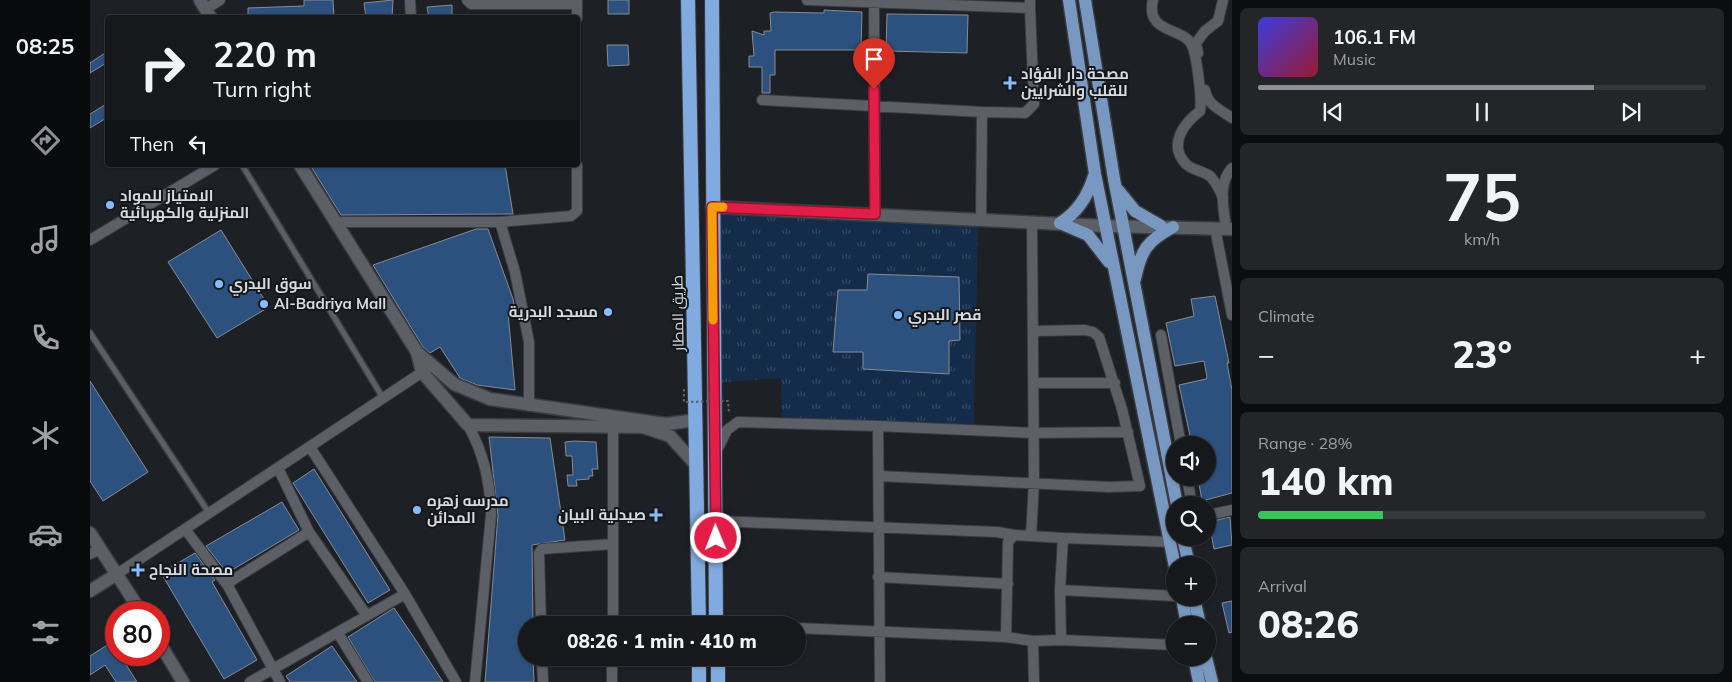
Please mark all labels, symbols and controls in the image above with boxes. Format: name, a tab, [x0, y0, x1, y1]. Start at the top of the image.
text: 106.1 FM	[1333, 25, 1416, 49]
text: 08:25	[16, 32, 74, 60]
text: 220 m	[213, 32, 317, 76]
icon: right	[130, 35, 195, 100]
pin	[853, 38, 895, 89]
icon: arrive	[860, 45, 888, 73]
text: Music	[1333, 49, 1376, 69]
place label: مصحة دار الفؤاد للقلب والشرايين	[1021, 64, 1129, 100]
text: Turn right	[213, 75, 311, 103]
marker: مصحة دار الفؤاد للقلب والشرايين	[1003, 76, 1017, 90]
icon: previous	[1319, 98, 1347, 126]
icon: pause	[1468, 98, 1496, 126]
icon: next	[1617, 98, 1645, 126]
icon: directions	[28, 123, 63, 158]
icon: left	[184, 130, 212, 158]
text: Then	[130, 132, 174, 156]
text: 75	[1443, 156, 1521, 237]
place label: الامتياز للمواد المنزلية والكهربائية	[120, 186, 249, 222]
marker: الامتياز للمواد المنزلية والكهربائية	[104, 199, 116, 211]
icon: music	[28, 222, 63, 257]
text: km/h	[1464, 229, 1500, 249]
place label: سوق البدري	[229, 274, 312, 296]
street label: طريق المطار	[667, 275, 689, 352]
marker: سوق البدري	[213, 278, 225, 290]
place label: Al-Badriya Mall	[274, 294, 386, 313]
marker: Al-Badriya Mall	[258, 298, 270, 310]
place label: مسجد البدرية	[509, 302, 598, 321]
place label: قصر البدري	[908, 305, 981, 327]
marker: مسجد البدرية	[602, 306, 614, 318]
text: Climate	[1258, 306, 1314, 326]
marker: قصر البدري	[892, 309, 904, 321]
icon: phone	[28, 320, 63, 355]
text: 23°	[1452, 330, 1512, 378]
text: −	[1258, 337, 1275, 372]
text: +	[1689, 337, 1706, 372]
icon: climate	[28, 418, 63, 453]
text: Range · 28%	[1258, 433, 1353, 453]
map controls	[1166, 436, 1216, 666]
button: sound	[1166, 436, 1216, 486]
text: 140 km	[1258, 457, 1394, 505]
place label: مدرسه زهره المدائن	[427, 491, 509, 527]
button: search	[1166, 496, 1216, 546]
marker: مدرسه زهره المدائن	[411, 504, 423, 516]
place label: صيدلية البيان	[558, 505, 646, 524]
marker: صيدلية البيان	[650, 509, 662, 521]
position arrow	[689, 511, 741, 563]
icon: car	[28, 517, 63, 552]
button: +	[1166, 556, 1216, 606]
place label: مصحة النجاح	[149, 560, 233, 580]
marker: مصحة النجاح	[131, 563, 145, 577]
text: Arrival	[1258, 576, 1307, 596]
text: 08:26	[1258, 600, 1359, 648]
speed limit sign: 80	[105, 601, 170, 666]
icon: filters	[28, 615, 63, 650]
button: −	[1166, 616, 1216, 666]
text: 08:26 · 1 min · 410 m	[567, 629, 757, 653]

